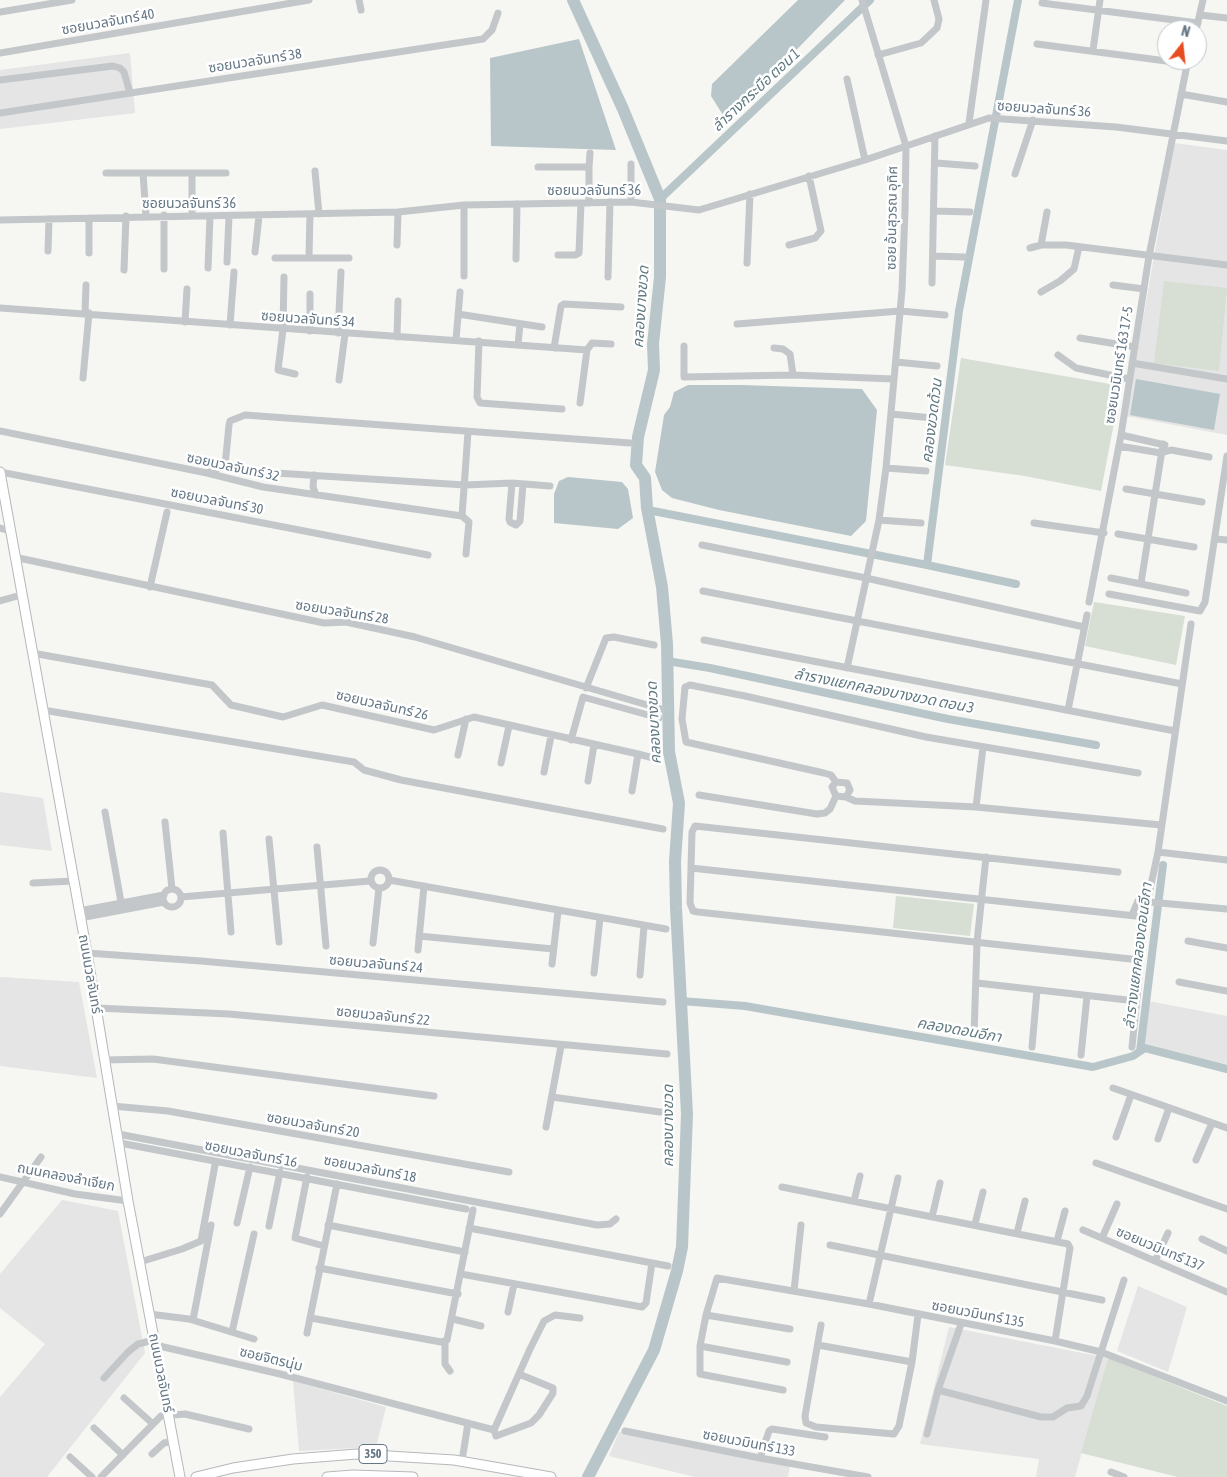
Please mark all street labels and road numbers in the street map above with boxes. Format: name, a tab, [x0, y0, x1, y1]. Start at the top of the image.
street label: ซอยนวลจันทร์ 40	[60, 6, 156, 38]
street label: ซอยนวลจันทร์ 38	[207, 45, 303, 77]
street label: ซอยนวลจันทร์ 36	[996, 97, 1092, 121]
street label: ซอย อ้นสุวรณ อุทิศ	[883, 166, 901, 270]
street label: ซอยนวลจันทร์ 36	[547, 183, 641, 199]
street label: ซอยนวลจันทร์ 36	[142, 196, 236, 212]
street label: ซอยนวมินทร์ 163 17-5	[1101, 305, 1137, 425]
street label: ซอยนวลจันทร์ 34	[260, 307, 356, 331]
street label: ซอยนวลจันทร์ 32	[185, 449, 281, 485]
street label: ซอยนวลจันทร์ 30	[169, 484, 265, 518]
street label: ซอยนวลจันทร์ 28	[294, 596, 390, 628]
street label: ซอยนวลจันทร์ 26	[334, 686, 430, 724]
street label: ถนนนวลจันทร์	[75, 933, 105, 1015]
street label: ซอยนวลจันทร์ 24	[328, 952, 424, 976]
street label: ซอยนวลจันทร์ 22	[335, 1003, 431, 1029]
street label: ซอยนวลจันทร์ 20	[265, 1109, 361, 1141]
street label: ซอยนวลจันทร์ 16	[203, 1137, 299, 1171]
street label: ซอยนวลจันทร์ 18	[322, 1152, 418, 1186]
street label: ถนนคลองลำเจียก	[16, 1159, 116, 1195]
street label: ซอยนวมินทร์ 137	[1114, 1223, 1206, 1275]
street label: ซอยนวมินทร์ 135	[930, 1297, 1026, 1331]
street label: ถนนนวลจันทร์	[145, 1332, 177, 1414]
street label: ซอยจิตรนุ่ม	[238, 1343, 304, 1375]
street label: ซอยนวมินทร์ 133	[701, 1426, 797, 1460]
road number: 350	[359, 1445, 387, 1464]

